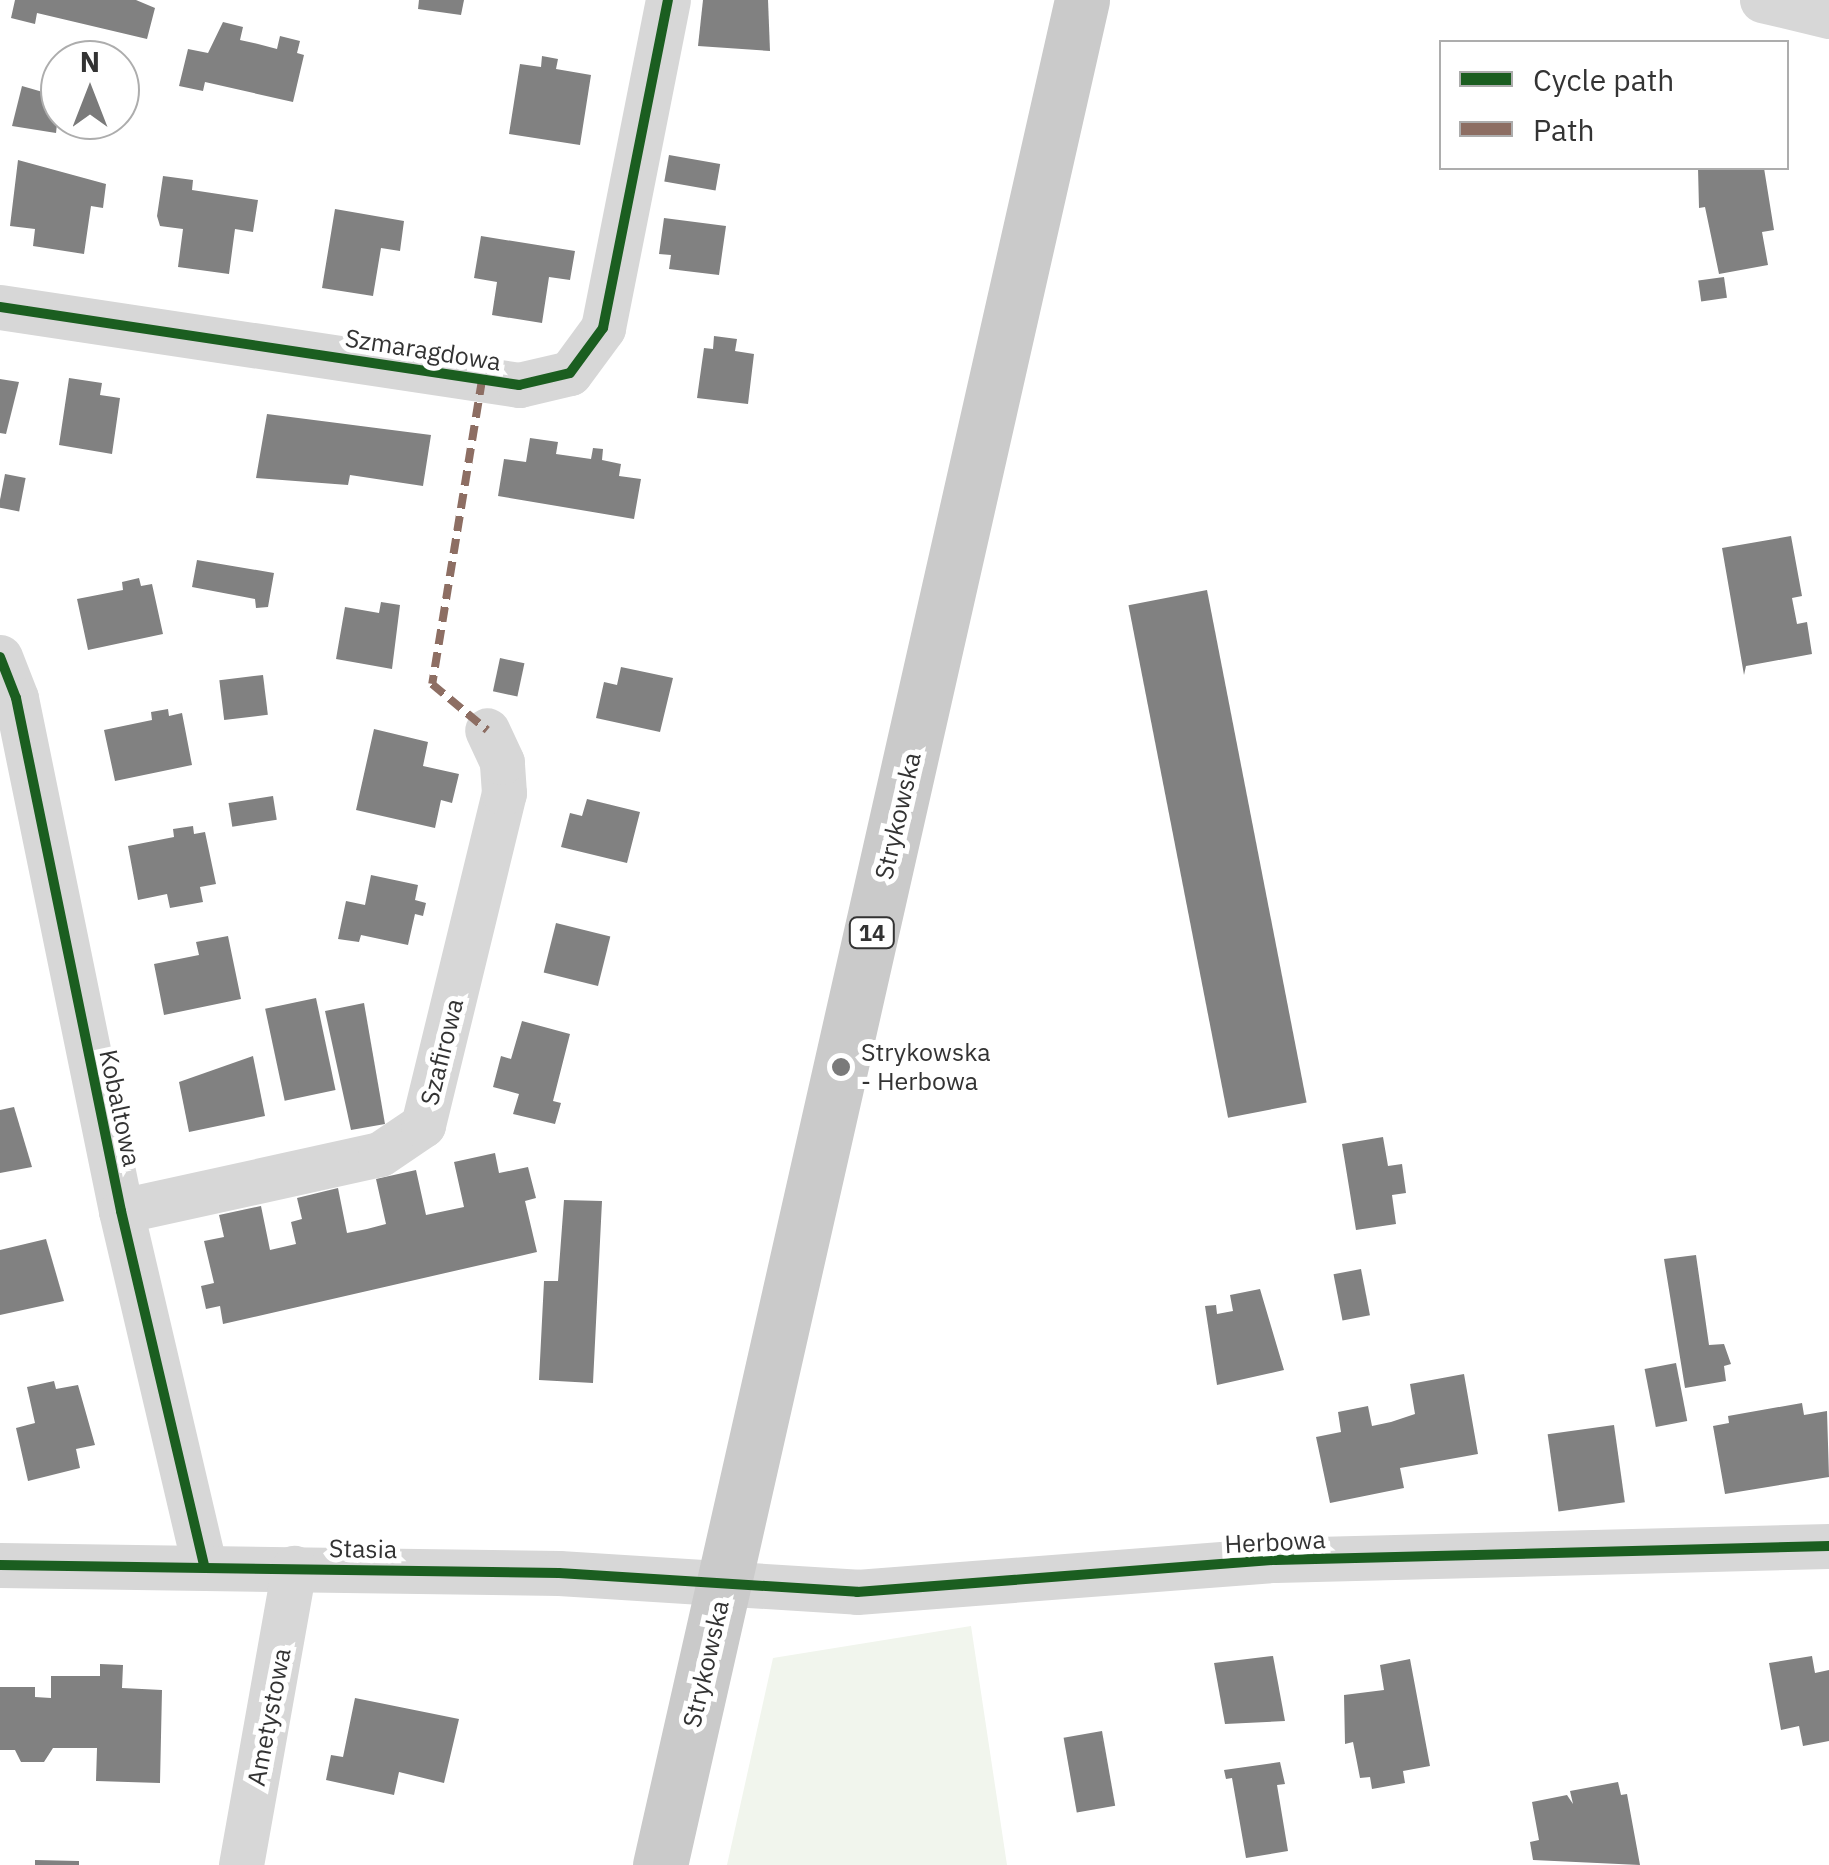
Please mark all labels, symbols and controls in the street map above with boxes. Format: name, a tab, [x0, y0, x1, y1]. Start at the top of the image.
north arrow	[40, 40, 140, 140]
legend	[1439, 40, 1789, 170]
text: N	[80, 43, 100, 80]
text: Cycle path	[1533, 60, 1674, 99]
text: Path	[1533, 110, 1594, 149]
street label: Szmaragdowa	[343, 323, 503, 377]
street label: Strykowska	[869, 750, 927, 882]
road number: 14	[847, 916, 897, 950]
street label: Szafirowa	[414, 996, 470, 1108]
place label: Strykowska - Herbowa	[861, 1038, 991, 1097]
street label: Kobaltowa	[93, 1047, 147, 1169]
marker: Strykowska - Herbowa	[830, 1056, 852, 1078]
street label: Herbowa	[1224, 1524, 1326, 1560]
street label: Stasia	[329, 1533, 397, 1565]
street label: Strykowska	[677, 1598, 735, 1730]
street label: Ametystowa	[241, 1646, 297, 1788]

